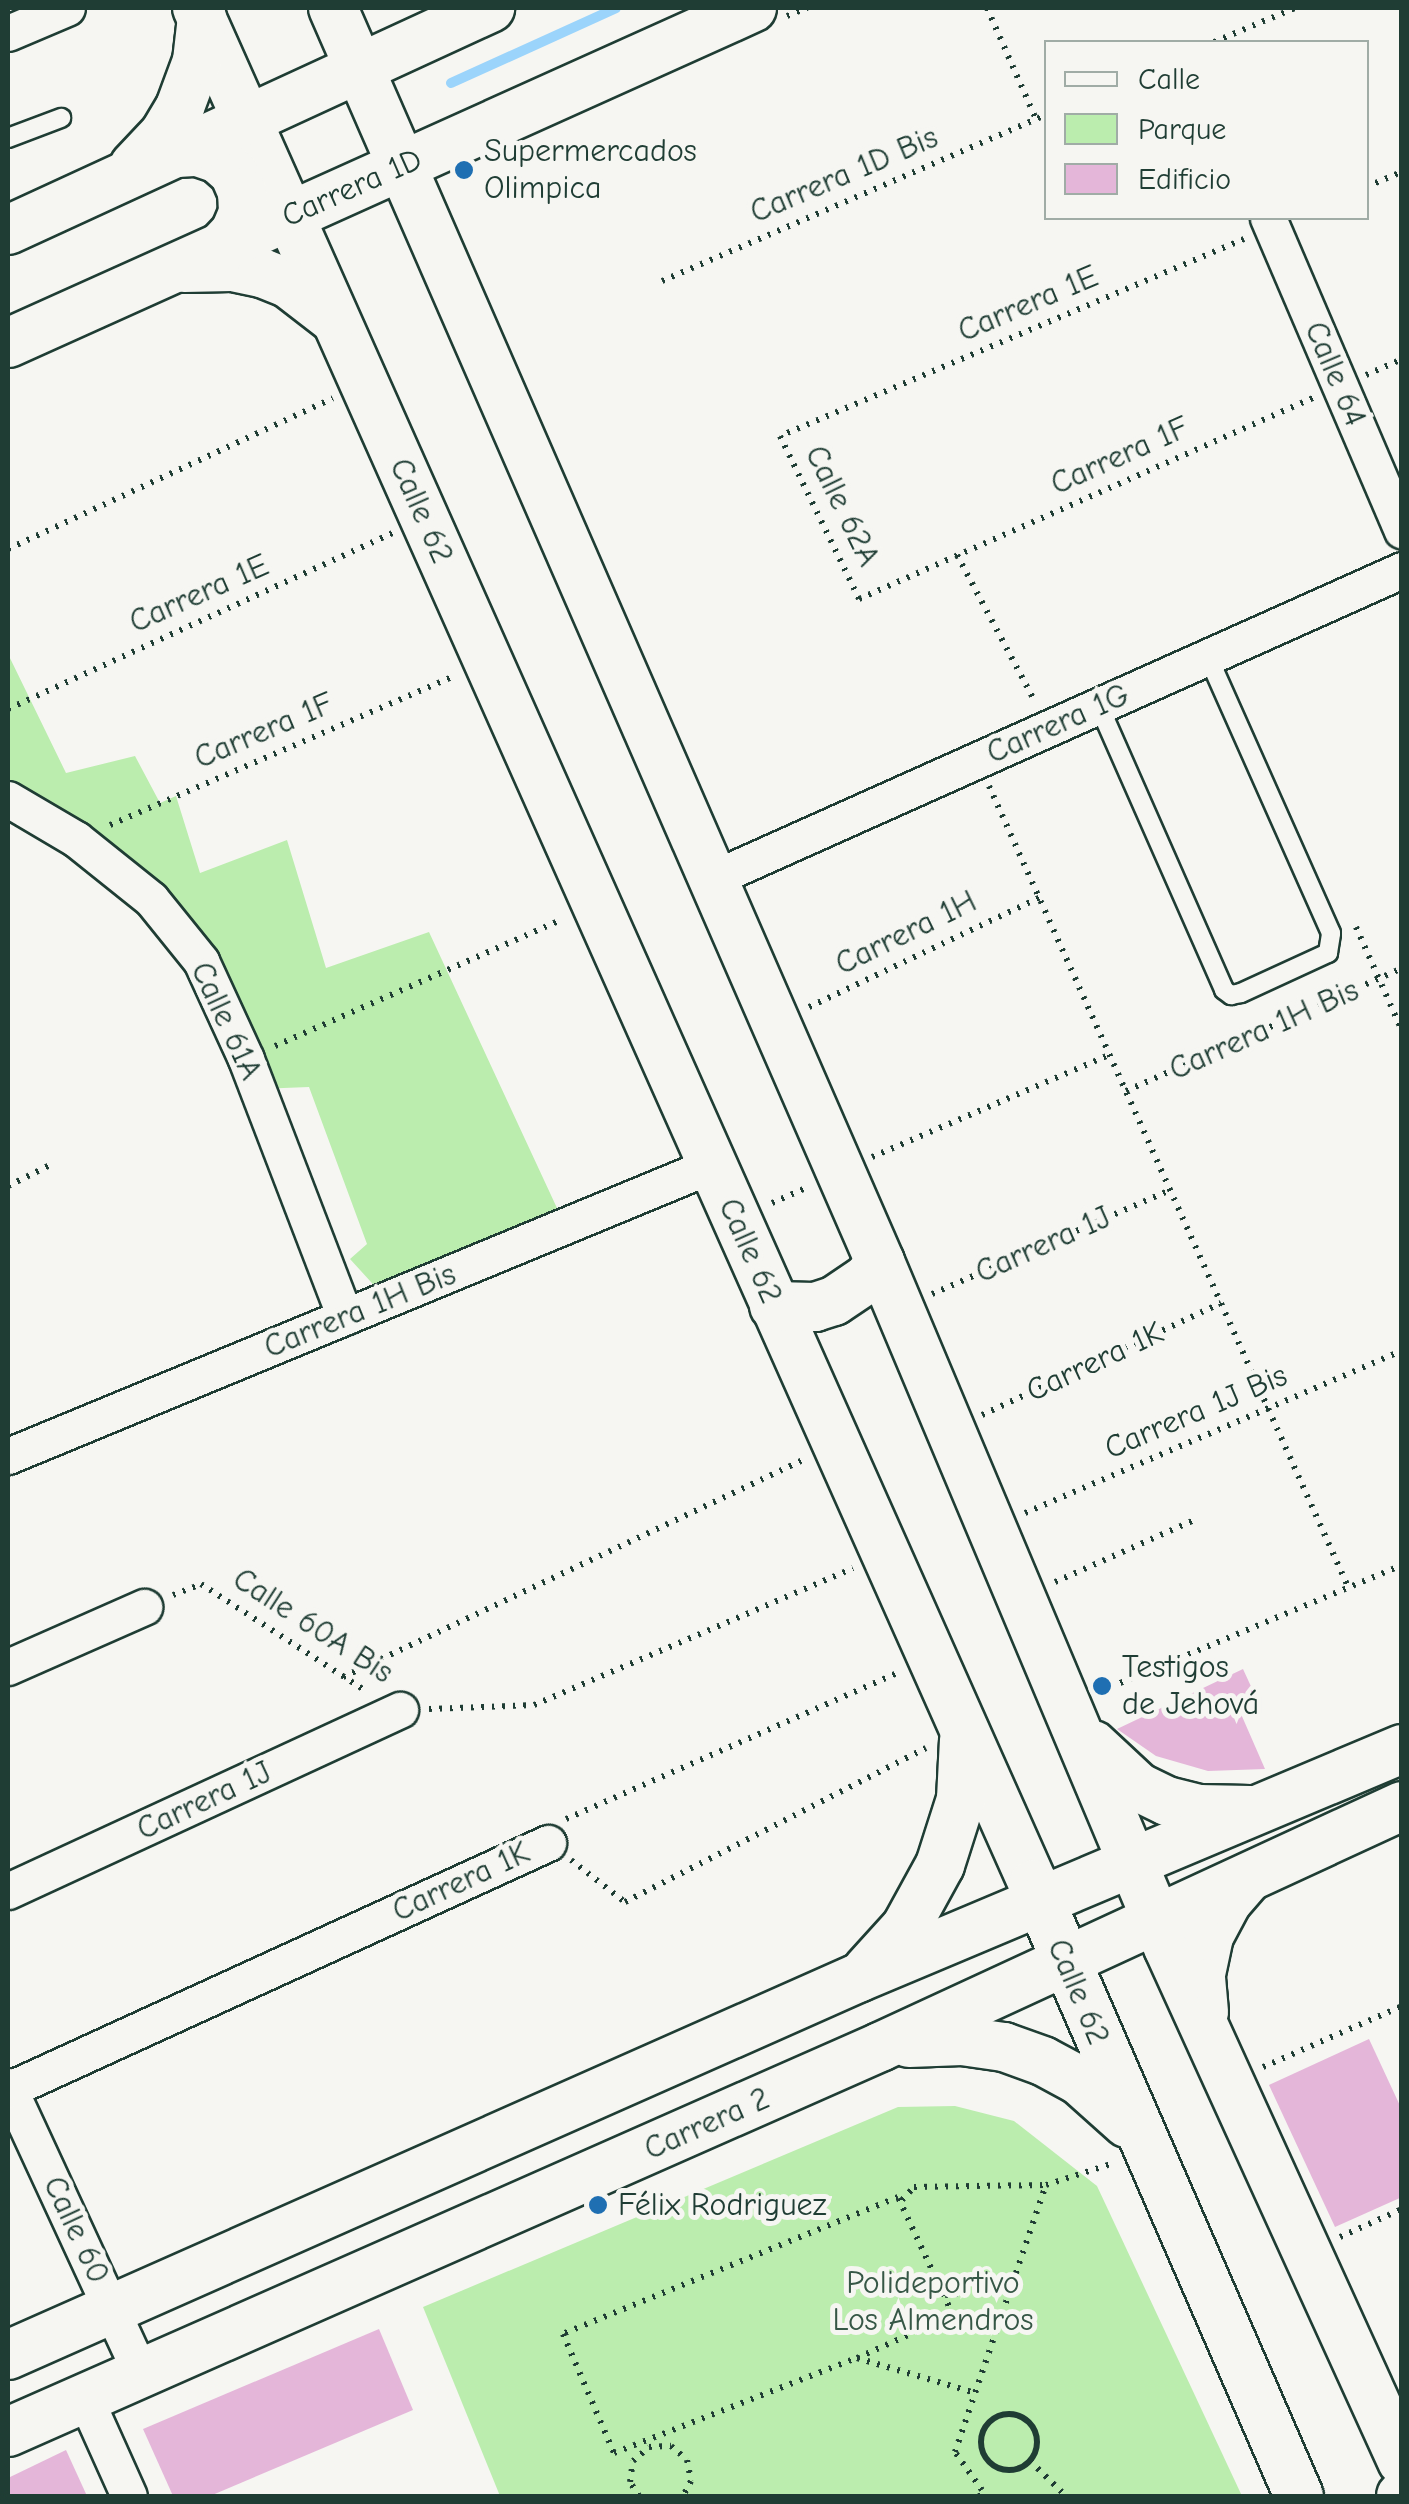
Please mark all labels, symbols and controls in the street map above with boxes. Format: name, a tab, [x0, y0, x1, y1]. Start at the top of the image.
legend	[1044, 40, 1369, 220]
text: Calle	[1138, 62, 1200, 97]
text: Parque	[1138, 112, 1226, 147]
street label: Carrera 1D Bis	[744, 118, 944, 232]
place label: Supermercados Olimpica	[484, 133, 697, 208]
street label: Carrera 1D	[276, 140, 428, 236]
marker: Supermercados Olimpica	[453, 159, 475, 181]
text: Edificio	[1138, 162, 1231, 197]
street label: Carrera 1E	[952, 257, 1104, 351]
street label: Calle 64	[1296, 316, 1374, 432]
street label: Carrera 1F	[1045, 408, 1195, 504]
street label: Calle 62A	[796, 439, 888, 573]
street label: Calle 62	[381, 452, 461, 570]
street label: Carrera 1E	[123, 546, 275, 642]
street label: Carrera 1G	[981, 676, 1135, 772]
street label: Carrera 1F	[189, 685, 339, 777]
street label: Carrera 1H	[829, 882, 983, 984]
street label: Calle 61A	[182, 956, 270, 1086]
street label: Carrera 1H Bis	[1163, 971, 1365, 1089]
street label: Calle 62	[710, 1192, 790, 1310]
street label: Carrera 1J	[970, 1198, 1116, 1292]
street label: Carrera 1H Bis	[259, 1255, 461, 1367]
street label: Carrera 1K	[1020, 1314, 1170, 1410]
street label: Carrera 1J Bis	[1099, 1356, 1293, 1468]
street label: Calle 60A Bis	[226, 1560, 400, 1692]
place label: Testigos de Jehová	[1122, 1649, 1259, 1724]
marker: Testigos de Jehová	[1091, 1675, 1113, 1697]
street label: Carrera 1J	[131, 1753, 277, 1849]
street label: Carrera 1K	[386, 1834, 536, 1930]
street label: Calle 62	[1039, 1933, 1117, 2051]
street label: Carrera 2	[638, 2079, 776, 2169]
street label: Calle 60	[35, 2170, 117, 2290]
place label: Félix Rodriguez	[618, 2186, 827, 2224]
marker: Félix Rodriguez	[587, 2194, 609, 2216]
park label: Polideportivo Los Almendros	[832, 2265, 1034, 2340]

